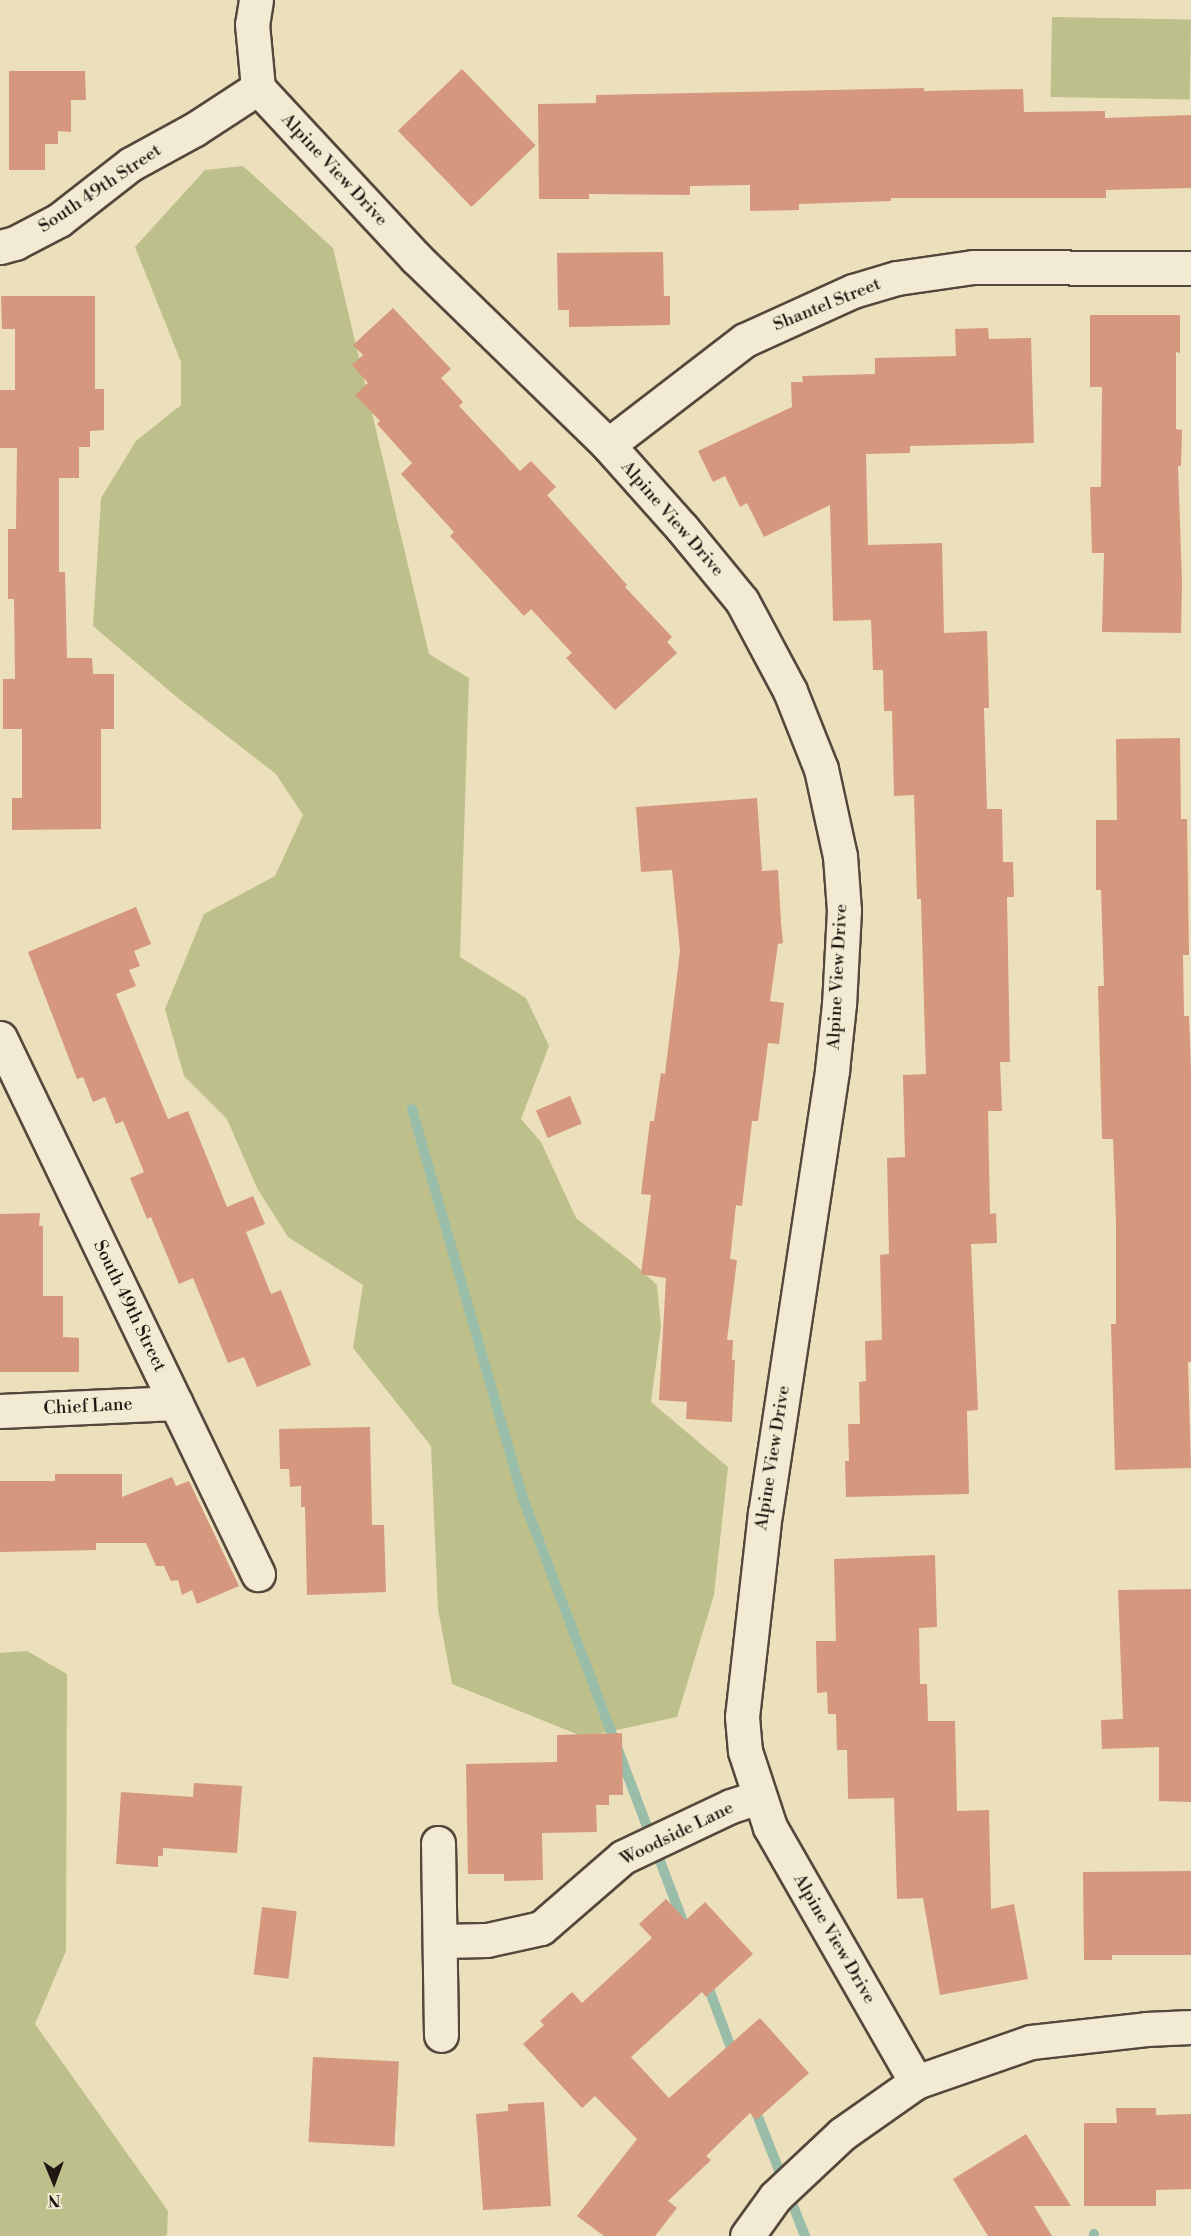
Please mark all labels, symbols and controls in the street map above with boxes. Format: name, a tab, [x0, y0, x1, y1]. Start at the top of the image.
street label: Alpine View Drive	[276, 109, 392, 231]
street label: South 49th Street	[35, 140, 165, 238]
street label: Shantel Street	[770, 274, 884, 336]
street label: Alpine View Drive	[616, 457, 728, 581]
street label: Alpine View Drive	[823, 903, 853, 1051]
street label: South 49th Street	[88, 1237, 170, 1375]
street label: Alpine View Drive	[751, 1384, 795, 1532]
street label: Chief Lane	[43, 1394, 133, 1420]
street label: Woodside Lane	[617, 1797, 737, 1871]
street label: Alpine View Drive	[788, 1870, 880, 2008]
north arrow	[24, 2152, 84, 2212]
text: N	[48, 2190, 61, 2210]

